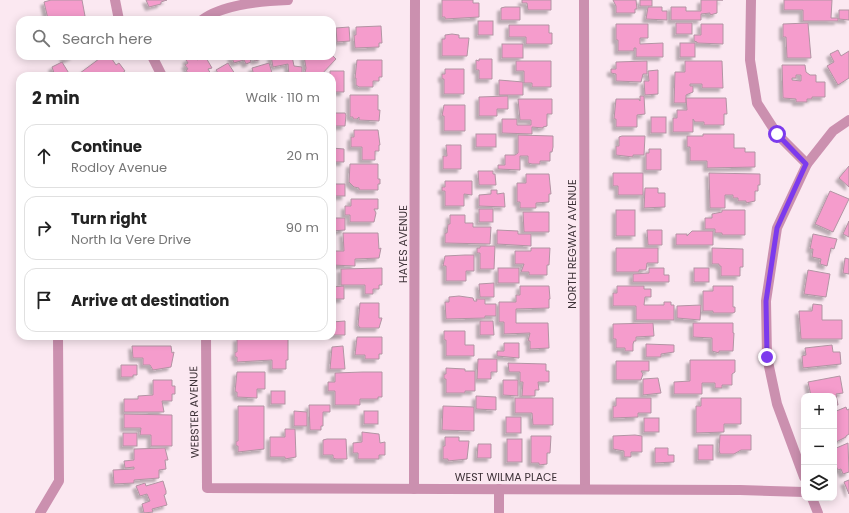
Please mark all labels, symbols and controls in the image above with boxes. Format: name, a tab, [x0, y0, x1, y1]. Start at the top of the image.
search box	[16, 16, 336, 60]
icon: search	[30, 27, 52, 49]
text: Search here	[62, 28, 152, 49]
text: 2 min	[32, 86, 80, 110]
text: Walk · 110 m	[246, 88, 320, 107]
route start	[768, 125, 786, 143]
text: Continue	[71, 136, 142, 157]
icon: ahead	[33, 145, 55, 167]
text: 20 m	[286, 146, 319, 165]
text: Rodloy Avenue	[71, 158, 167, 177]
street label: NORTH REGWAY AVENUE	[564, 179, 580, 309]
street label: HAYES AVENUE	[395, 205, 411, 283]
text: Turn right	[71, 208, 147, 229]
icon: right	[33, 217, 55, 239]
text: 90 m	[286, 218, 319, 237]
text: North la Vere Drive	[71, 230, 191, 249]
icon: arrive	[33, 289, 55, 311]
text: Arrive at destination	[71, 290, 229, 311]
route end	[758, 348, 776, 366]
street label: WEBSTER AVENUE	[185, 366, 203, 458]
map controls	[801, 393, 837, 501]
button: +	[801, 393, 837, 429]
button: −	[801, 429, 837, 465]
button: layers	[801, 465, 837, 501]
street label: WEST WILMA PLACE	[455, 469, 557, 485]

